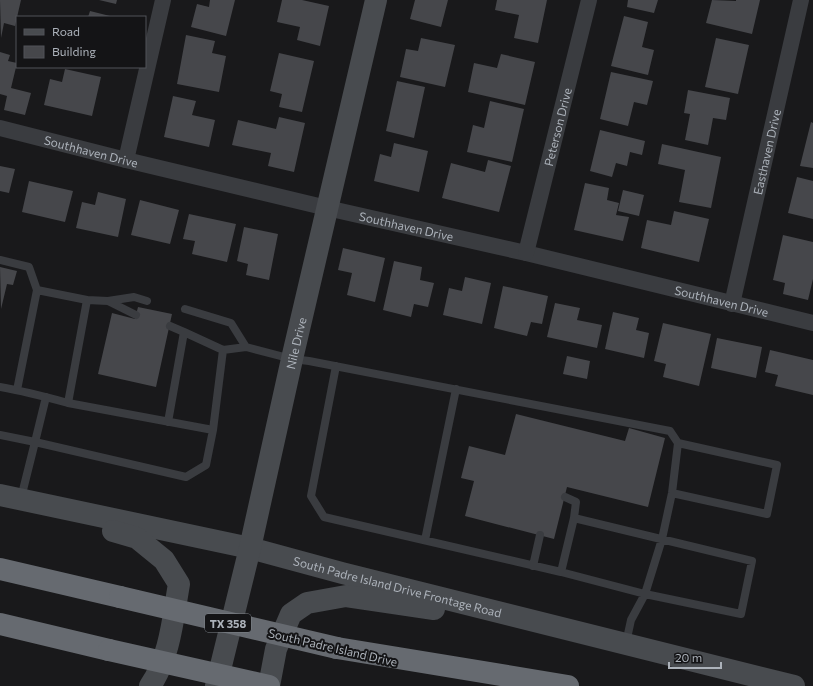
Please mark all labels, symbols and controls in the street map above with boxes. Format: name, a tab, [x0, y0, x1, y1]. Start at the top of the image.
legend	[16, 16, 146, 68]
text: Road	[52, 24, 80, 38]
text: Building	[52, 44, 96, 58]
street label: Peterson Drive	[541, 86, 574, 167]
street label: Easthaven Drive	[750, 108, 783, 196]
street label: Southhaven Drive	[43, 133, 139, 170]
street label: Southhaven Drive	[358, 208, 455, 243]
street label: Southhaven Drive	[673, 282, 770, 319]
street label: Nile Drive	[283, 316, 309, 370]
street label: South Padre Island Drive Frontage Road	[292, 553, 503, 620]
road number: TX 358	[205, 614, 251, 632]
street label: South Padre Island Drive	[267, 625, 399, 669]
scale bar	[669, 644, 721, 670]
text: 20 m	[675, 650, 702, 664]

